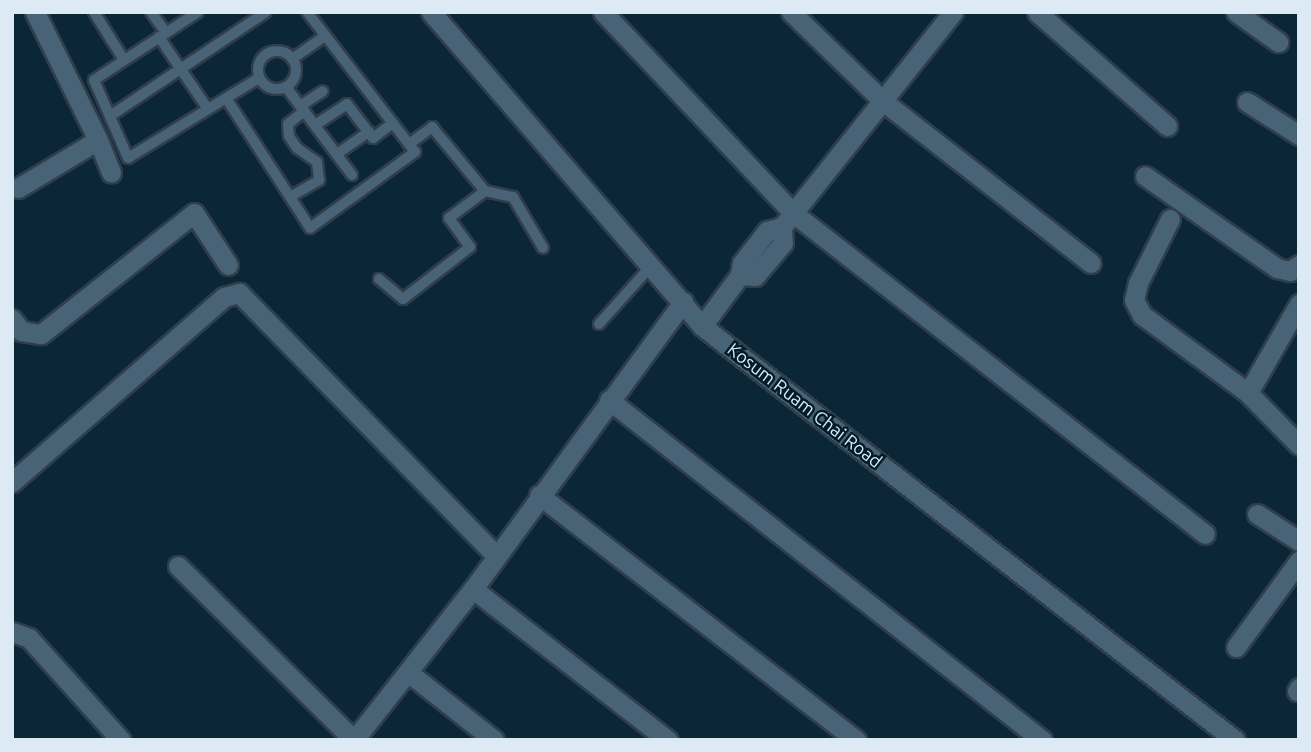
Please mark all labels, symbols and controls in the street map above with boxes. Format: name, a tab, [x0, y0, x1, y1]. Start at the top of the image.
street label: Kosum Ruam Chai Road	[724, 338, 886, 472]

